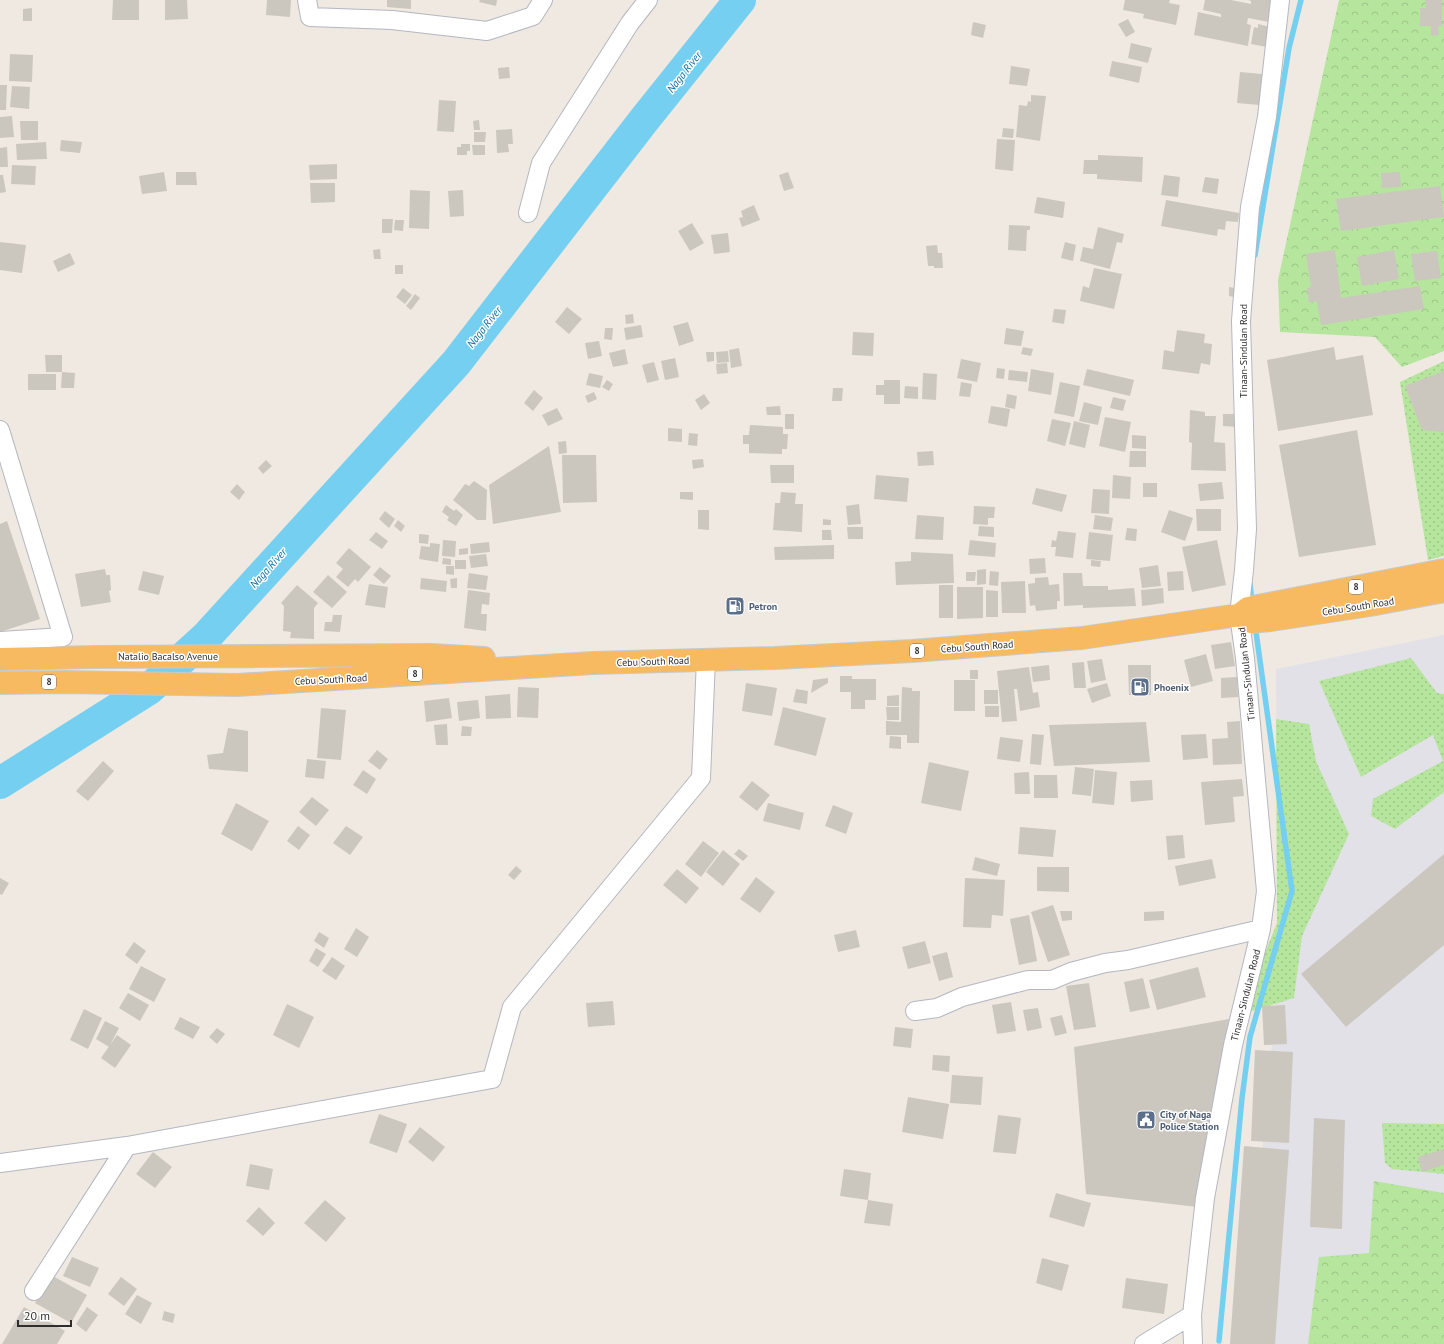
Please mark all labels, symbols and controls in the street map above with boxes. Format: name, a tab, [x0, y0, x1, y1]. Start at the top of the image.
water label: Naga River	[664, 47, 705, 95]
water label: Naga River	[464, 302, 505, 350]
street label: Tinaan-Sindulan Road	[1237, 304, 1250, 398]
water label: Naga River	[247, 544, 290, 591]
road number: 8	[1349, 580, 1363, 594]
street label: Cebu South Road	[1321, 594, 1395, 619]
fuel station icon: Petron	[724, 595, 746, 617]
place label: Petron	[749, 600, 777, 613]
street label: Tinaan-Sindulan Road	[1235, 626, 1258, 721]
street label: Cebu South Road	[940, 637, 1014, 656]
road number: 8	[910, 644, 924, 658]
street label: Natalio Bacalso Avenue	[118, 650, 218, 663]
street label: Cebu South Road	[616, 654, 690, 669]
road number: 8	[408, 667, 422, 681]
street label: Cebu South Road	[294, 671, 368, 688]
road number: 8	[42, 675, 56, 689]
fuel station icon: Phoenix	[1129, 676, 1151, 698]
place label: Phoenix	[1154, 681, 1190, 694]
street label: Tinaan-Sindulan Road	[1228, 948, 1263, 1042]
place label: City of Naga Police Station	[1160, 1108, 1219, 1133]
public building icon: City of Naga Police Station	[1135, 1109, 1157, 1131]
scale bar	[18, 1302, 71, 1328]
text: 20 m	[24, 1308, 50, 1323]

